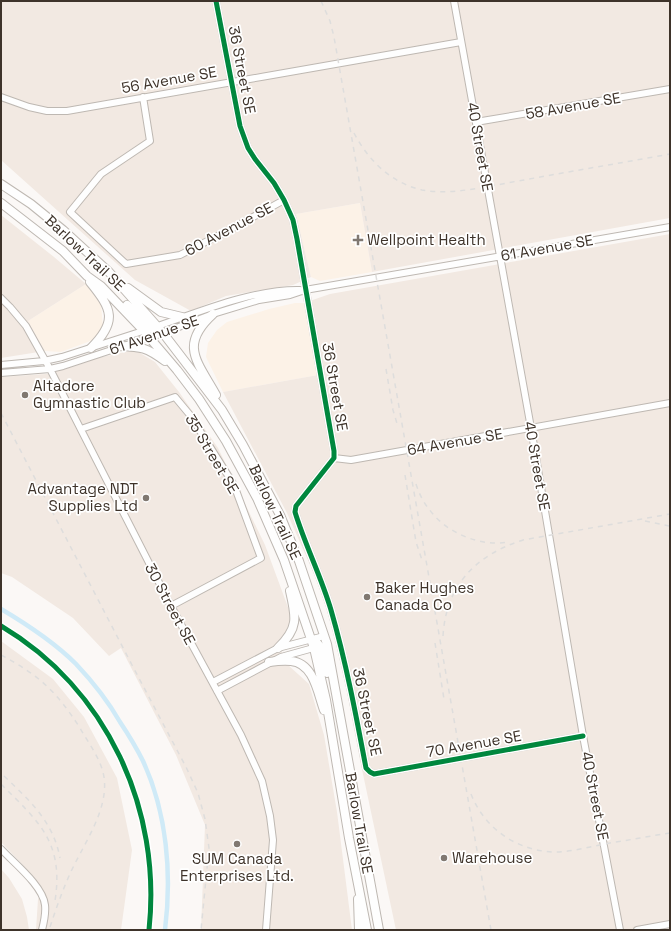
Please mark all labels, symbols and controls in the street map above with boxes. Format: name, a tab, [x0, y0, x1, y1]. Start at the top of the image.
street label: 36 Street SE	[225, 24, 260, 116]
street label: 56 Avenue SE	[120, 62, 218, 97]
street label: 58 Avenue SE	[524, 88, 622, 123]
street label: 40 Street SE	[463, 101, 498, 193]
street label: 60 Avenue SE	[182, 197, 276, 260]
street label: Barlow Trail SE	[41, 211, 129, 295]
place label: Wellpoint Health	[367, 230, 486, 249]
street label: 61 Avenue SE	[499, 230, 595, 265]
marker: Wellpoint Health	[352, 234, 364, 246]
street label: 61 Avenue SE	[107, 310, 201, 359]
street label: 36 Street SE	[318, 341, 353, 433]
place label: Altadore Gymnastic Club	[33, 376, 146, 412]
marker: Altadore Gymnastic Club	[20, 390, 30, 400]
street label: 35 Street SE	[181, 411, 244, 497]
street label: 40 Street SE	[520, 420, 555, 512]
street label: 64 Avenue SE	[406, 424, 504, 459]
street label: Barlow Trail SE	[245, 461, 306, 562]
place label: Advantage NDT Supplies Ltd	[28, 479, 138, 515]
marker: Advantage NDT Supplies Ltd	[141, 493, 151, 503]
street label: 30 Street SE	[141, 560, 200, 648]
place label: Baker Hughes Canada Co	[375, 578, 474, 614]
marker: Baker Hughes Canada Co	[362, 592, 372, 602]
street label: 36 Street SE	[349, 666, 386, 758]
street label: 70 Avenue SE	[425, 726, 523, 761]
street label: 40 Street SE	[578, 750, 613, 842]
street label: Barlow Trail SE	[341, 771, 378, 875]
marker: SUM Canada Enterprises Ltd.	[232, 839, 242, 849]
place label: Warehouse	[452, 848, 532, 867]
place label: SUM Canada Enterprises Ltd.	[180, 849, 294, 885]
marker: Warehouse	[439, 853, 449, 863]

